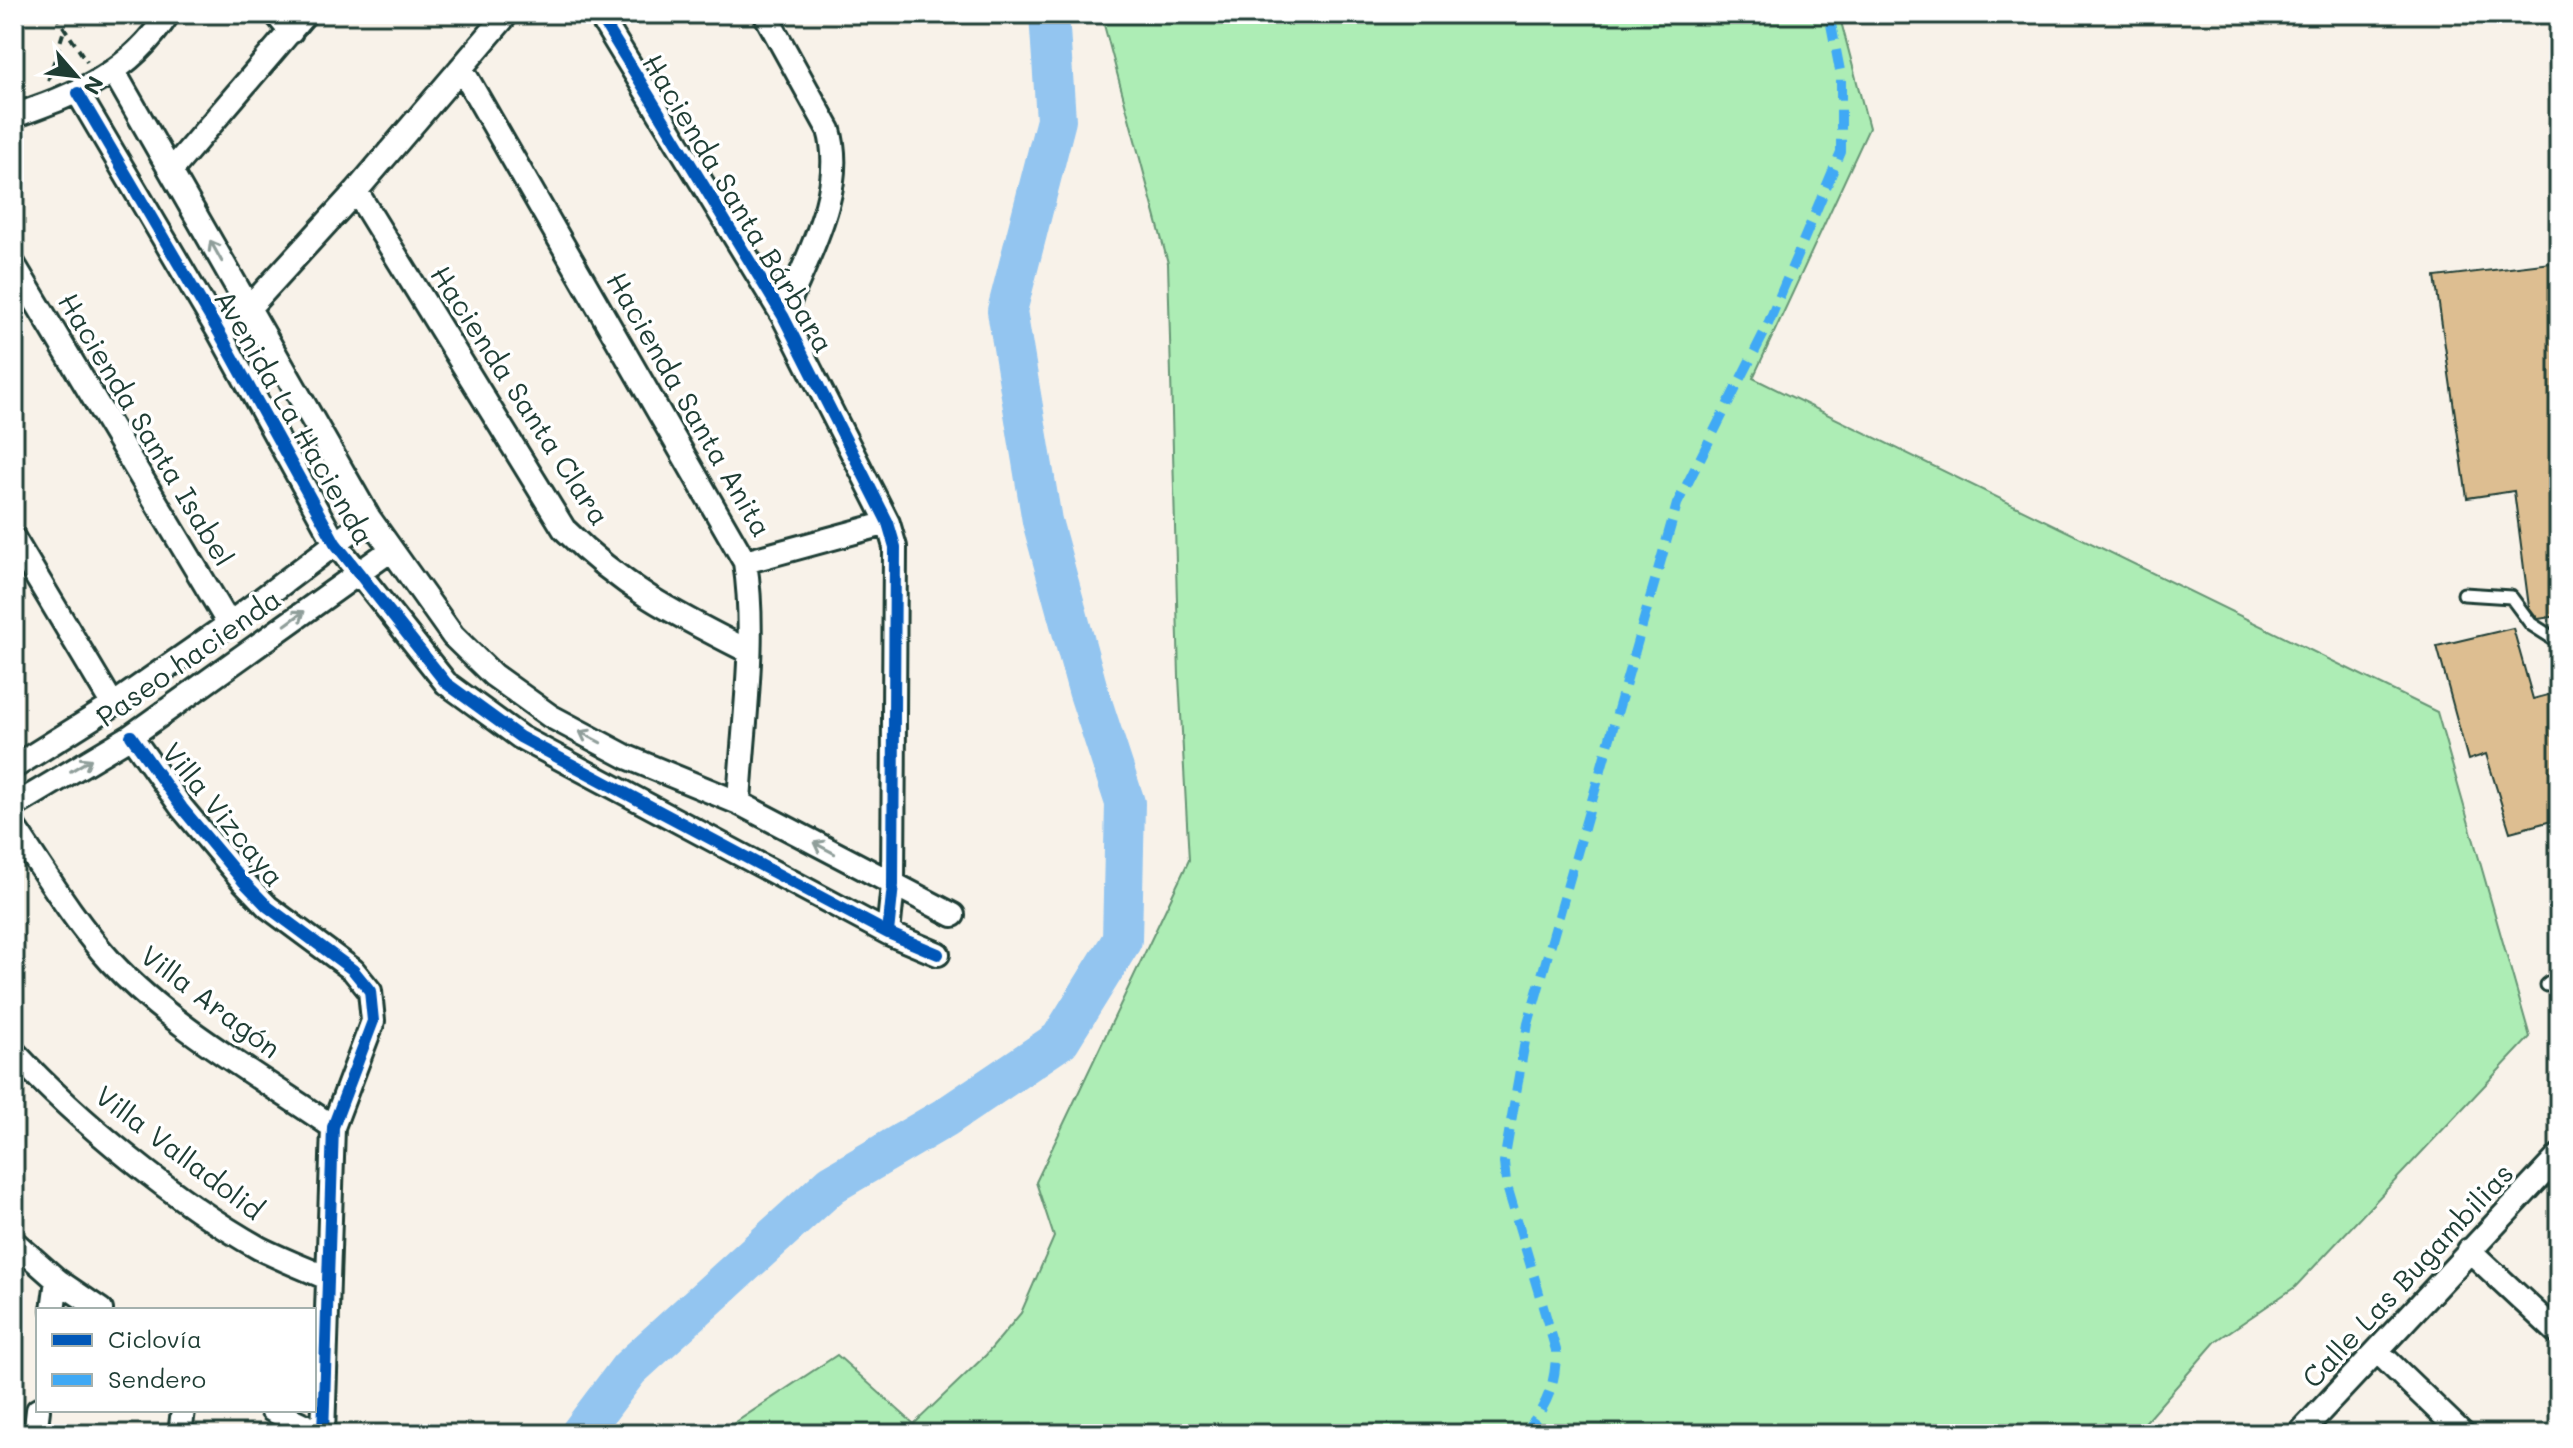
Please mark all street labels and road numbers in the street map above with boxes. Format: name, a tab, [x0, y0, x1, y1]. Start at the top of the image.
street label: Hacienda Santa Bárbara	[635, 47, 843, 359]
street label: Hacienda Santa Clara	[423, 258, 619, 532]
street label: Hacienda Santa Anita	[599, 265, 781, 543]
street label: Avenida La Hacienda	[207, 283, 383, 551]
street label: Hacienda Santa Isabel	[51, 286, 243, 572]
street label: Paseo hacienda	[89, 580, 287, 734]
street label: Villa Vizcaya	[155, 735, 293, 893]
street label: Villa Aragón	[134, 937, 288, 1065]
street label: Villa Valladolid	[89, 1077, 271, 1227]
street label: Calle Las Bugambilias	[2293, 1155, 2521, 1395]

